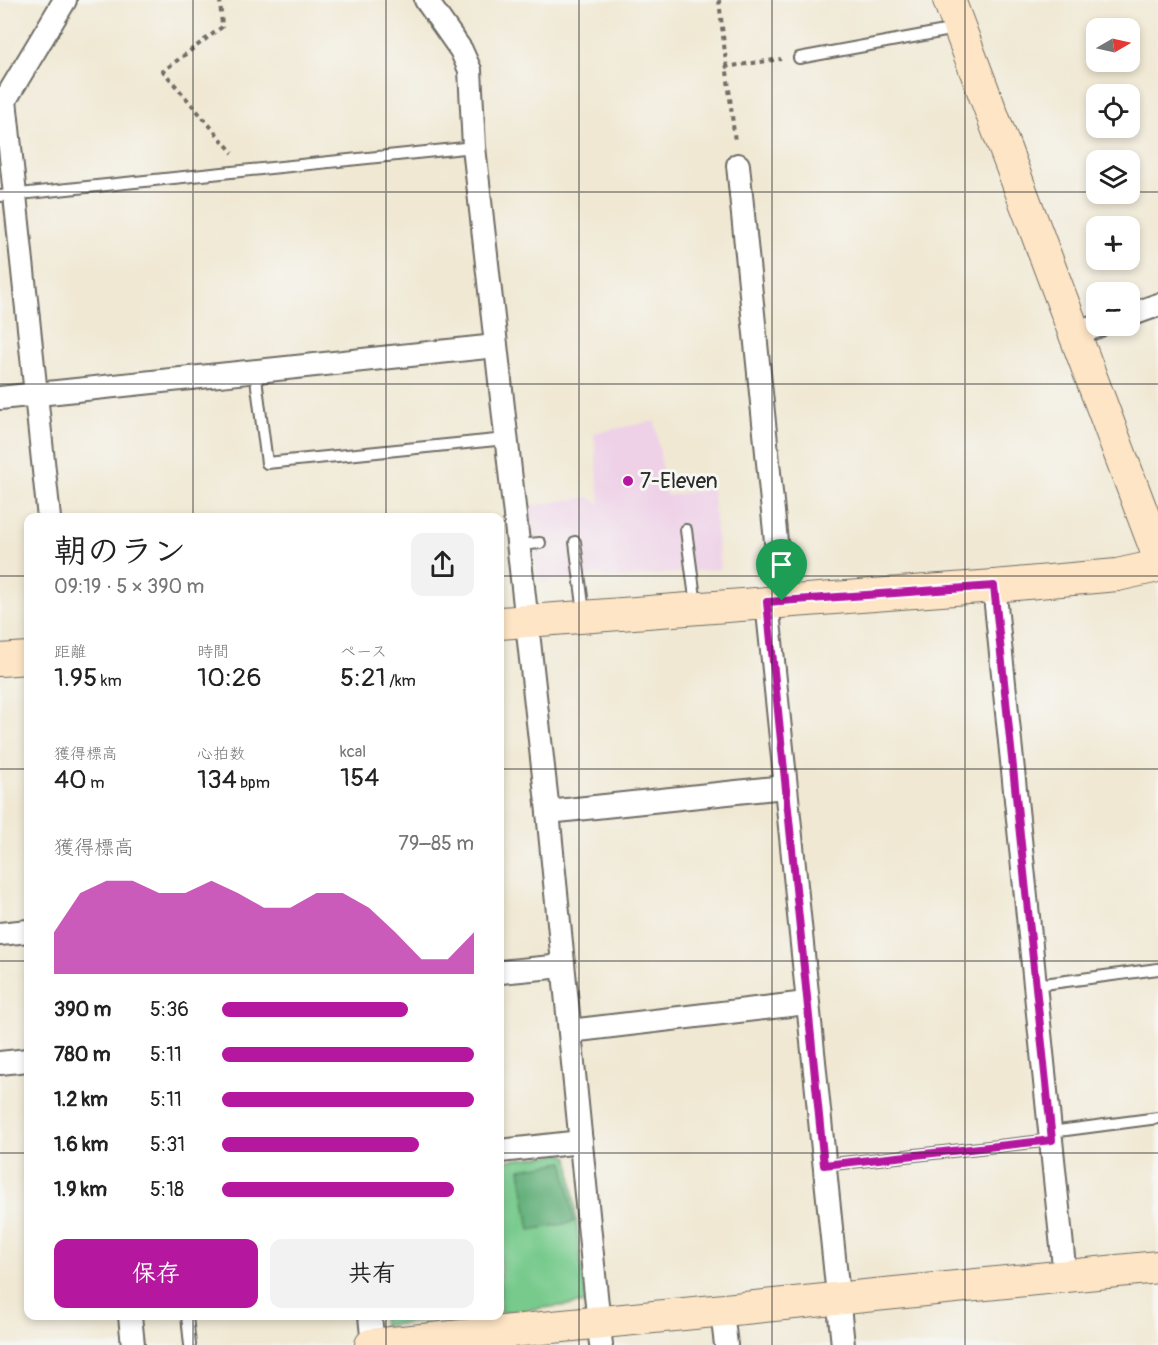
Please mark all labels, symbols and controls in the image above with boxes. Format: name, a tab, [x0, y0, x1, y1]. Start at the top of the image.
north arrow	[1086, 18, 1140, 72]
map controls	[1086, 18, 1140, 336]
button: locate	[1086, 84, 1140, 138]
button: layers	[1086, 150, 1140, 204]
button: +	[1086, 216, 1140, 270]
button: −	[1086, 282, 1140, 336]
place label: 7-Eleven	[640, 468, 718, 495]
marker: 7-Eleven	[621, 474, 635, 488]
text: 朝のラン	[54, 531, 186, 572]
button: share	[411, 533, 474, 596]
pin	[756, 539, 807, 601]
icon: arrive	[765, 548, 798, 581]
text: 09:19 · 5 × 390 m	[54, 574, 204, 599]
text: 距離	[54, 642, 86, 662]
text: 時間	[197, 642, 229, 662]
text: ペース	[340, 642, 387, 662]
text: 1.95	[54, 662, 97, 694]
text: 10:26	[197, 662, 262, 694]
text: 5:21	[340, 662, 386, 694]
text: km	[97, 671, 122, 691]
text: /km	[386, 671, 416, 691]
text: kcal	[340, 742, 366, 762]
text: 獲得標高	[54, 744, 118, 764]
text: 心拍数	[197, 744, 245, 764]
text: 154	[340, 762, 379, 794]
text: 40	[54, 764, 87, 796]
text: 134	[197, 764, 237, 796]
text: m	[87, 773, 105, 793]
text: bpm	[237, 773, 270, 793]
text: 79–85 m	[398, 831, 474, 856]
text: 獲得標高	[54, 835, 134, 860]
text: 390 m	[54, 997, 111, 1022]
text: 5:36	[150, 997, 189, 1022]
text: 780 m	[54, 1042, 110, 1067]
text: 5:11	[150, 1042, 182, 1067]
text: 1.2 km	[54, 1087, 108, 1112]
text: 5:11	[150, 1087, 182, 1112]
text: 1.6 km	[54, 1132, 108, 1157]
text: 5:31	[150, 1132, 185, 1157]
text: 1.9 km	[54, 1177, 107, 1202]
text: 5:18	[150, 1177, 184, 1202]
button: 保存	[54, 1239, 258, 1308]
button: 共有	[270, 1239, 474, 1308]

